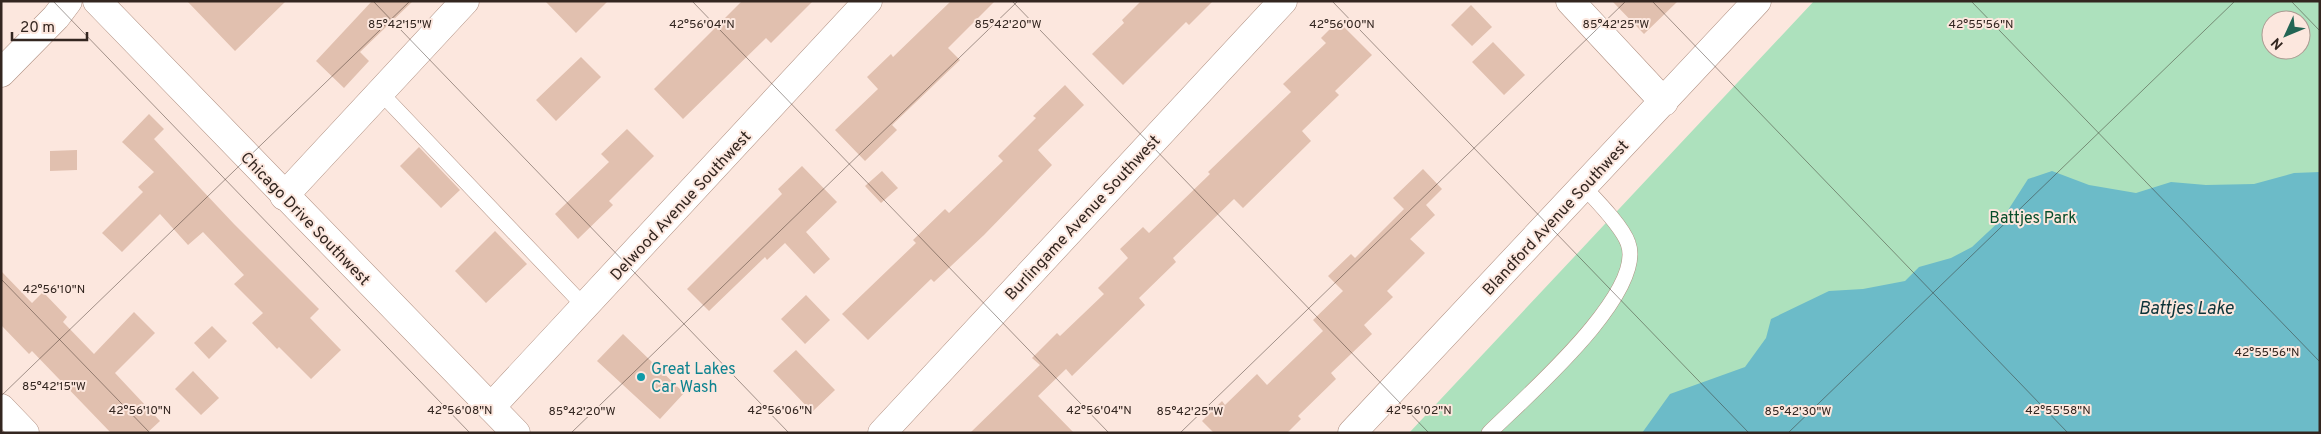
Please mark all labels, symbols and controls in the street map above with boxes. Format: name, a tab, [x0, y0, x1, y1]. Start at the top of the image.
scale bar	[12, 10, 88, 42]
north arrow	[2261, 10, 2311, 60]
text: 85°42'15"W	[368, 17, 432, 33]
text: 42°56'04"N	[669, 17, 735, 33]
text: 85°42'20"W	[974, 17, 1042, 33]
text: 42°56'00"N	[1309, 17, 1375, 33]
text: 85°42'25"W	[1583, 17, 1649, 33]
text: 42°55'56"N	[1948, 17, 2014, 33]
text: 20 m	[20, 19, 55, 38]
text: N	[2268, 33, 2287, 53]
street label: Delwood Avenue Southwest	[607, 127, 756, 285]
street label: Burlingame Avenue Southwest	[1002, 132, 1165, 305]
street label: Blandford Avenue Southwest	[1479, 136, 1634, 300]
street label: Chicago Drive Southwest	[235, 148, 374, 290]
park label: Battjes Park	[1989, 209, 2077, 229]
text: 42°56'10"N	[23, 282, 85, 298]
water label: Battjes Lake	[2138, 298, 2234, 321]
text: 42°55'56"N	[2234, 345, 2300, 361]
place label: Great Lakes Car Wash	[651, 360, 736, 398]
marker: Great Lakes Car Wash	[635, 371, 647, 383]
text: 85°42'15"W	[22, 379, 86, 395]
text: 42°56'10"N	[109, 403, 171, 419]
text: 42°56'08"N	[427, 403, 493, 419]
text: 42°56'06"N	[747, 403, 813, 419]
text: 42°56'04"N	[1066, 403, 1132, 419]
text: 42°56'02"N	[1386, 403, 1452, 419]
text: 42°55'58"N	[2025, 403, 2091, 419]
text: 85°42'20"W	[548, 404, 616, 420]
text: 85°42'25"W	[1157, 404, 1223, 420]
text: 85°42'30"W	[1765, 404, 1831, 420]

